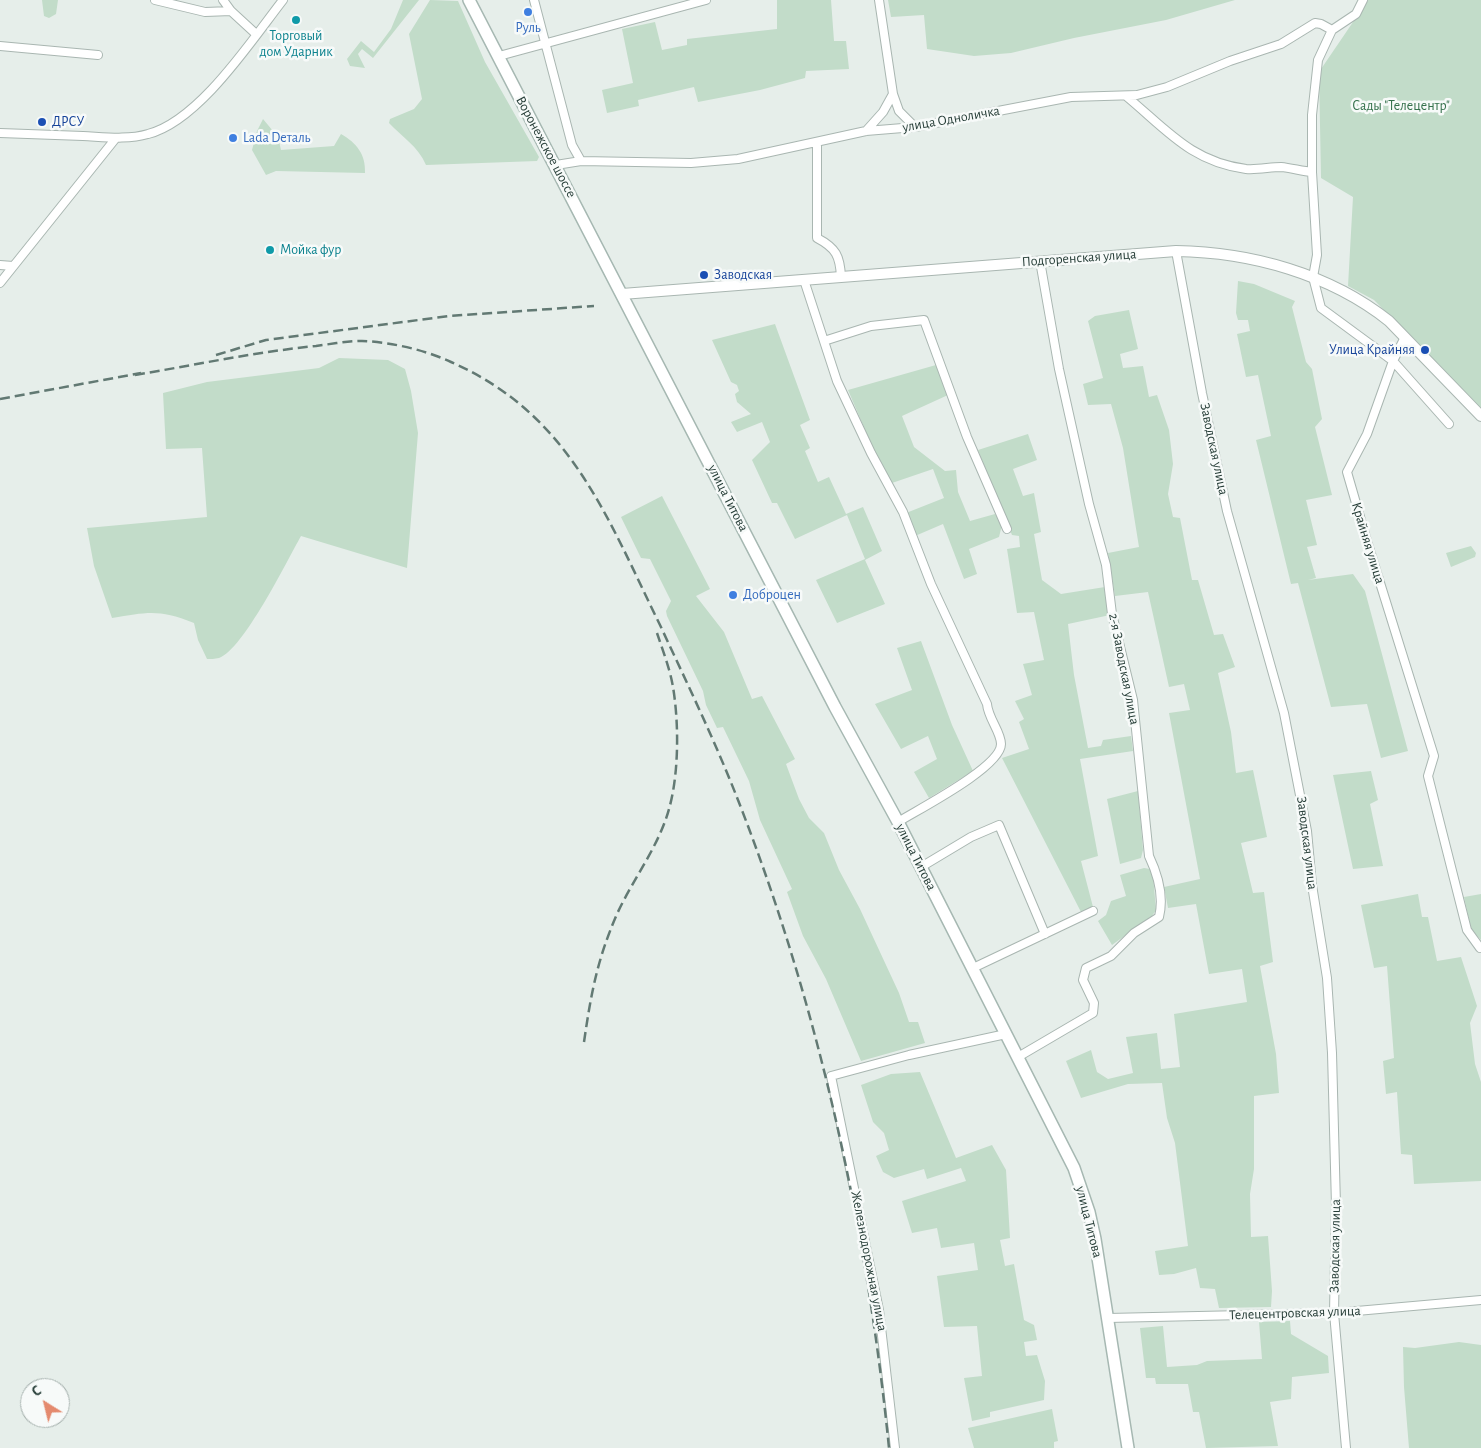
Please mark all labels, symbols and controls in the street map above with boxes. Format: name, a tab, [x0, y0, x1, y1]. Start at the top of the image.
marker: Руль	[522, 6, 534, 18]
marker: Торговый дом Ударник	[290, 14, 302, 26]
place label: Руль	[515, 20, 541, 36]
place label: Торговый дом Ударник	[259, 28, 333, 60]
street label: Воронежское шоссе	[512, 93, 580, 201]
park label: Сады "Телецентр"	[1352, 98, 1450, 114]
street label: улица Одноличка	[901, 102, 1001, 136]
place label: ДРСУ	[52, 114, 84, 130]
marker: ДРСУ	[36, 116, 48, 128]
place label: Lada Dеталь	[243, 130, 311, 146]
marker: Lada Dеталь	[227, 132, 239, 144]
place label: Мойка фур	[280, 242, 341, 258]
marker: Мойка фур	[264, 244, 276, 256]
street label: Подгоренская улица	[1021, 246, 1137, 270]
place label: Заводская	[714, 267, 772, 283]
marker: Заводская	[698, 269, 710, 281]
place label: Улица Крайняя	[1329, 342, 1415, 358]
marker: Улица Крайняя	[1419, 344, 1431, 356]
street label: Заводская улица	[1196, 401, 1232, 497]
street label: улица Титова	[704, 462, 752, 534]
street label: Крайняя улица	[1348, 500, 1388, 586]
place label: Доброцен	[743, 587, 801, 603]
marker: Доброцен	[727, 589, 739, 601]
street label: 2-я Заводская улица	[1105, 612, 1143, 726]
street label: Заводская улица	[1293, 795, 1321, 891]
street label: улица Титова	[892, 821, 940, 893]
street label: улица Титова	[1072, 1185, 1106, 1259]
street label: Железнодорожная улица	[847, 1189, 891, 1333]
street label: Заводская улица	[1326, 1199, 1344, 1293]
street label: Телецентровская улица	[1229, 1302, 1361, 1324]
north arrow	[20, 1378, 70, 1428]
text: С	[30, 1384, 44, 1400]

